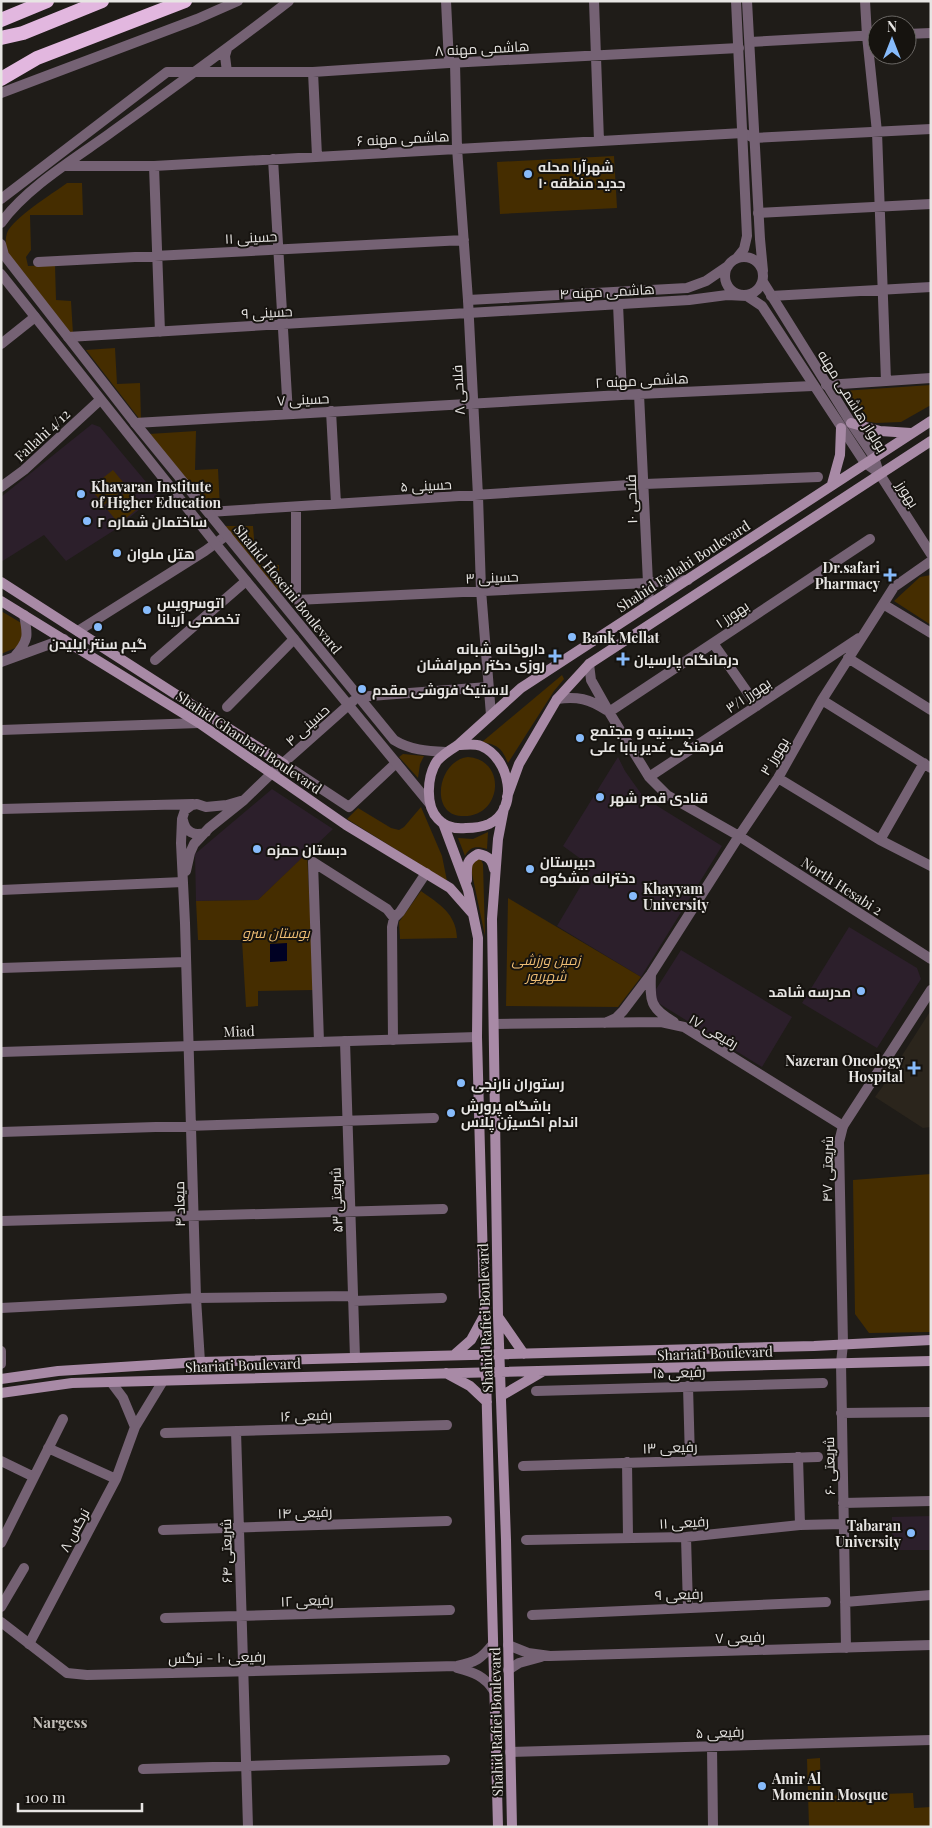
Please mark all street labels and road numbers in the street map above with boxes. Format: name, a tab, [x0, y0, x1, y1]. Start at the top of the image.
street label: هاشمی مهنه ۸	[434, 36, 530, 60]
street label: هاشمی مهنه ۶	[356, 126, 450, 150]
street label: حسینی ۱۱	[224, 226, 278, 248]
street label: هاشمی مهنه ۴	[559, 279, 655, 303]
street label: حسینی ۹	[241, 301, 293, 323]
street label: بولوار هاشمی مهنه	[814, 346, 892, 456]
street label: فلاحی ۸	[447, 364, 469, 416]
street label: هاشمی مهنه ۲	[595, 368, 689, 392]
street label: حسینی ۷	[276, 388, 330, 410]
street label: Fallahi 4/12	[10, 404, 74, 466]
street label: حسینی ۵	[400, 474, 452, 496]
street label: فلاحی ۱۰	[621, 474, 641, 524]
street label: بهورز	[892, 476, 924, 511]
street label: Shahid Fallahi Boulevard	[613, 516, 753, 616]
street label: Shahid Hoseini Boulevard	[230, 520, 346, 658]
street label: حسینی ۳	[465, 567, 519, 587]
street label: بهورز ۱	[712, 596, 752, 632]
street label: بهورز ۳/۱	[722, 673, 774, 717]
street label: Shahid Ghanbari Boulevard	[172, 686, 326, 798]
street label: حسینی ۴	[281, 700, 333, 750]
street label: بهورز ۳	[755, 733, 793, 779]
street label: North Hesabi 2	[798, 853, 886, 919]
street label: رفیعی ۱۷	[686, 1009, 742, 1053]
street label: Miad	[223, 1021, 255, 1041]
street label: شریعتی ۴۷	[817, 1136, 837, 1202]
street label: شریعتی ۵۳	[325, 1167, 347, 1233]
street label: میعاد ۴	[169, 1181, 189, 1227]
street label: Shahid Rafiei Boulevard	[473, 1243, 497, 1393]
street label: Shariati Boulevard	[657, 1341, 773, 1365]
street label: Shariati Boulevard	[185, 1353, 301, 1377]
street label: رفیعی ۱۵	[652, 1362, 706, 1382]
street label: رفیعی ۱۶	[280, 1405, 332, 1425]
street label: رفیعی ۱۳	[642, 1437, 698, 1457]
street label: شریعتی ۶۰	[819, 1437, 839, 1495]
street label: رفیعی ۱۴	[277, 1502, 333, 1522]
street label: نرگس ۸	[55, 1505, 93, 1555]
street label: رفیعی ۱۱	[659, 1511, 709, 1533]
street label: شریعتی ۶۴	[216, 1519, 236, 1583]
street label: رفیعی ۹	[655, 1584, 703, 1604]
street label: رفیعی ۱۲	[280, 1590, 334, 1610]
street label: رفیعی ۷	[715, 1627, 765, 1647]
street label: رفیعی ۱۰ - نرگس	[168, 1647, 266, 1667]
street label: Shahid Rafiei Boulevard	[485, 1647, 507, 1797]
street label: رفیعی ۵	[695, 1722, 745, 1742]

